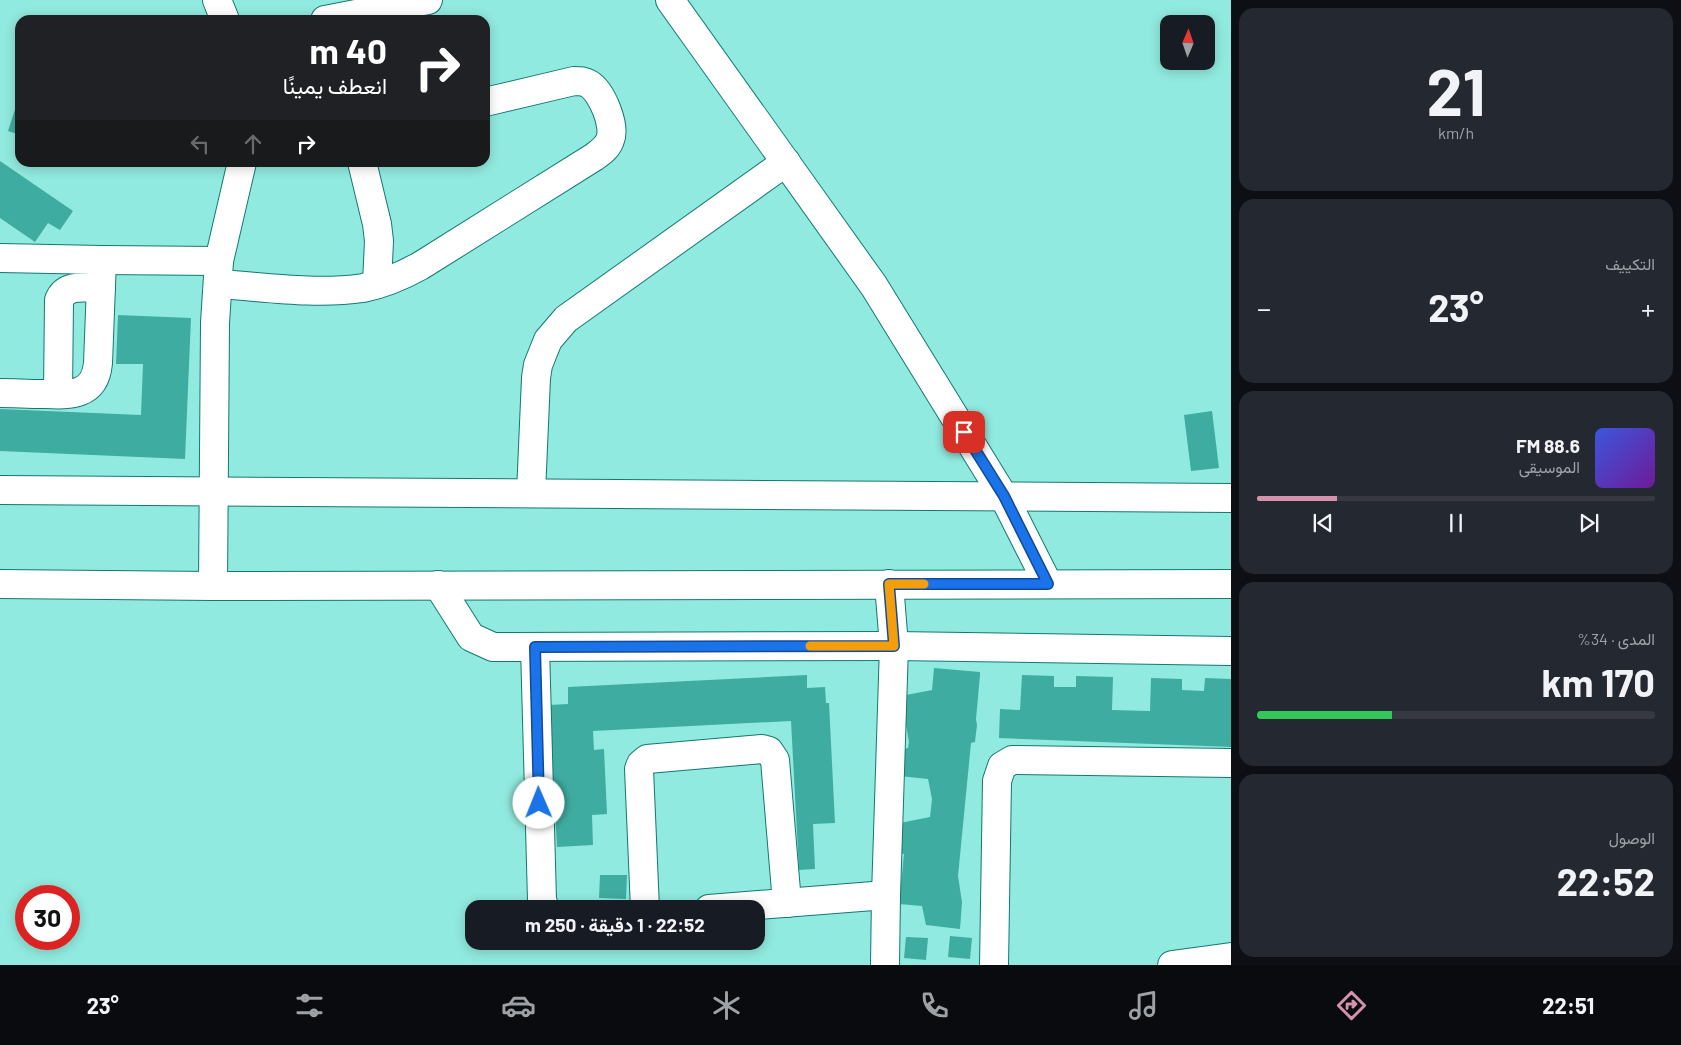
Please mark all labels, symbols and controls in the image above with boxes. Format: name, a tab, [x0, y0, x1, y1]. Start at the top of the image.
north arrow	[1160, 15, 1215, 70]
map controls	[1160, 15, 1215, 70]
text: 40 m	[310, 29, 387, 71]
icon: right	[405, 35, 470, 100]
text: 21	[1426, 51, 1486, 129]
text: انعطف يمينًا	[283, 72, 387, 98]
text: km/h	[1438, 123, 1474, 142]
icon: left	[186, 130, 214, 158]
icon: ahead	[239, 130, 267, 158]
icon: right	[292, 130, 320, 158]
text: التكييف	[1605, 254, 1655, 273]
text: 23°	[1428, 284, 1484, 330]
text: −	[1257, 291, 1271, 325]
text: +	[1641, 291, 1655, 325]
pin	[943, 411, 985, 453]
icon: arrive	[950, 418, 978, 446]
text: 88.6 FM	[1516, 434, 1580, 457]
text: الموسيقى	[1519, 457, 1580, 476]
icon: previous	[1309, 509, 1337, 537]
icon: pause	[1442, 509, 1470, 537]
icon: next	[1575, 509, 1603, 537]
text: المدى · 34%	[1577, 629, 1655, 648]
text: 170 km	[1541, 659, 1655, 705]
position arrow	[512, 776, 564, 828]
text: الوصول	[1609, 828, 1655, 847]
text: 22:52	[1557, 858, 1655, 904]
speed limit sign: 30	[15, 885, 80, 950]
text: 22:52 · 1 دقيقة · 250 m	[525, 913, 705, 936]
icon: filters	[292, 988, 327, 1023]
icon: car	[501, 988, 536, 1023]
icon: climate	[709, 988, 744, 1023]
icon: phone	[917, 988, 952, 1023]
icon: music	[1126, 988, 1161, 1023]
icon: directions	[1334, 988, 1369, 1023]
text: 23°	[87, 992, 119, 1018]
text: 22:51	[1542, 992, 1594, 1018]

